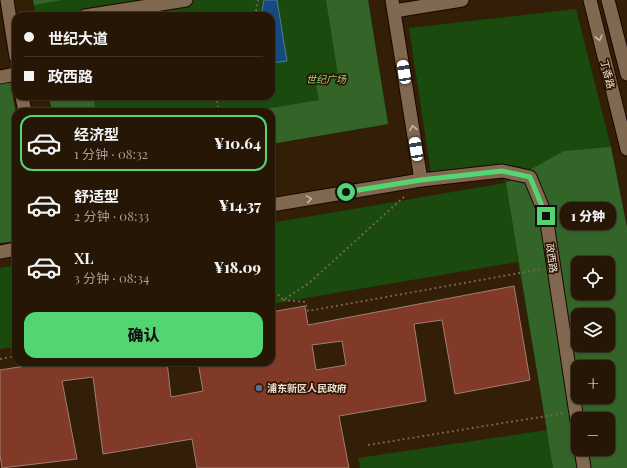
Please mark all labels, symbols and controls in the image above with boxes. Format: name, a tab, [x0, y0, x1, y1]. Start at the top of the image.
text: 世纪大道	[48, 28, 108, 48]
one-way arrow	[594, 34, 603, 41]
street label: 丁香路	[598, 58, 618, 90]
car	[396, 59, 412, 85]
text: 政西路	[48, 66, 93, 86]
park label: 世纪广场	[306, 72, 347, 86]
text: 经济型	[74, 124, 119, 144]
icon: car	[26, 125, 62, 161]
one-way arrow	[409, 125, 418, 131]
text: ¥10.64	[214, 133, 261, 153]
car	[408, 136, 424, 162]
text: 1 分钟 · 08:32	[74, 145, 148, 162]
route start	[337, 183, 355, 201]
text: 舒适型	[74, 186, 119, 206]
icon: car	[26, 187, 62, 223]
text: ¥14.37	[219, 195, 261, 215]
one-way arrow	[306, 195, 313, 204]
callout: 1 分钟	[560, 202, 616, 230]
text: 2 分钟 · 08:33	[74, 207, 149, 224]
route end	[537, 207, 555, 225]
text: 1 分钟	[571, 207, 605, 224]
street label: 政西路	[543, 242, 561, 274]
text: XL	[74, 248, 94, 268]
icon: car	[26, 249, 62, 285]
map controls	[571, 256, 615, 456]
button: locate	[571, 256, 615, 300]
text: ¥18.09	[214, 257, 261, 277]
text: 3 分钟 · 08:34	[74, 269, 149, 286]
button: layers	[571, 308, 615, 352]
button: 确认	[24, 312, 263, 358]
button: +	[571, 360, 615, 404]
place label: 浦东新区人民政府	[267, 381, 347, 395]
marker: 浦东新区人民政府	[254, 383, 264, 393]
button: −	[571, 412, 615, 456]

